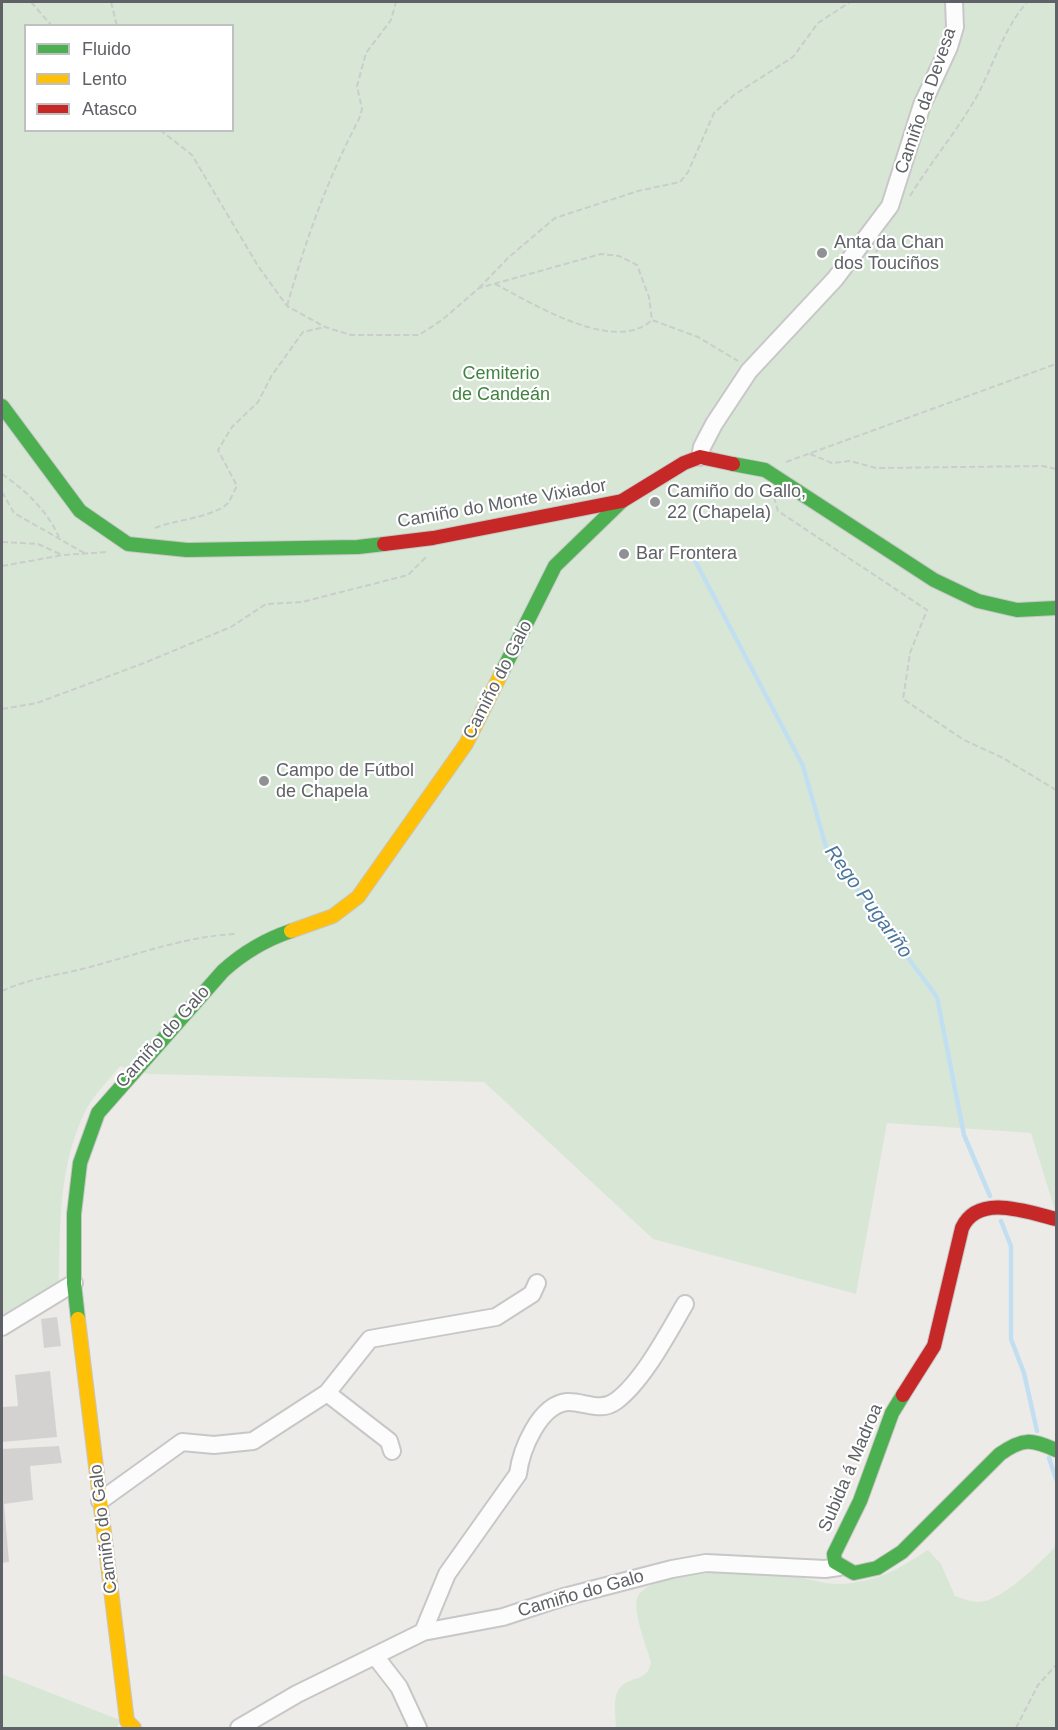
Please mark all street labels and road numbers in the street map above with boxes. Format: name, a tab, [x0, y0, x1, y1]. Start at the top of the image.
street label: Camiño da Devesa	[891, 25, 961, 177]
street label: Camiño do Monte Vixiador	[396, 475, 608, 533]
street label: Camiño do Galo	[459, 617, 537, 743]
street label: Camiño do Galo	[111, 981, 215, 1093]
street label: Subida á Madroa	[814, 1401, 888, 1535]
street label: Camiño do Galo	[85, 1463, 123, 1595]
street label: Camiño do Galo	[516, 1566, 646, 1622]

